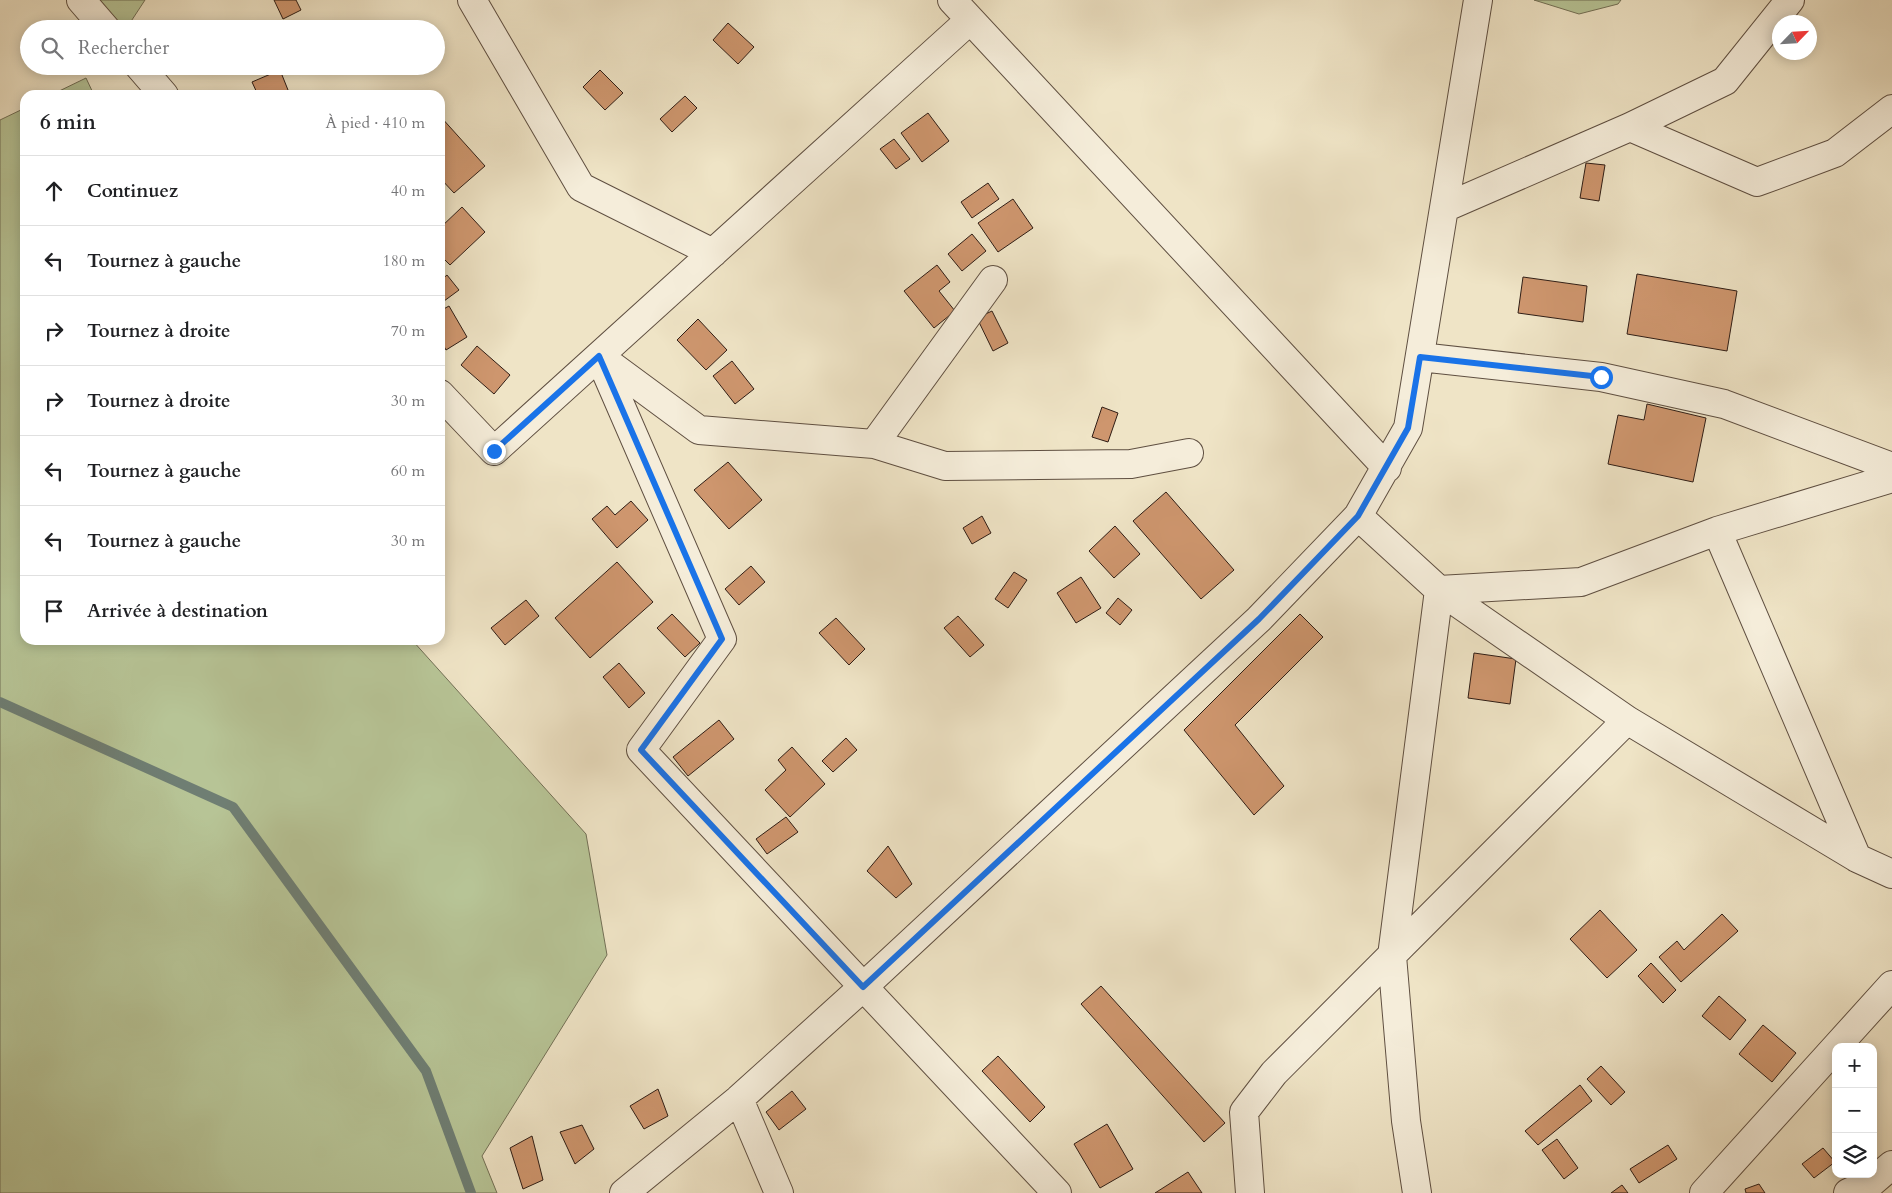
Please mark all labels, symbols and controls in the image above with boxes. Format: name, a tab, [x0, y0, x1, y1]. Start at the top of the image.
north arrow	[1772, 15, 1817, 60]
search box	[20, 20, 445, 75]
icon: search	[38, 34, 66, 62]
text: Rechercher	[78, 35, 169, 61]
text: 6 min	[40, 108, 96, 137]
text: À pied · 410 m	[325, 112, 425, 134]
icon: ahead	[40, 177, 68, 205]
text: Continuez	[87, 178, 178, 204]
text: 40 m	[391, 180, 425, 202]
icon: left	[40, 247, 68, 275]
text: Tournez à gauche	[87, 248, 241, 274]
text: 180 m	[383, 250, 425, 272]
icon: right	[40, 317, 68, 345]
text: Tournez à droite	[87, 318, 230, 344]
text: 70 m	[391, 320, 425, 342]
route start	[1590, 366, 1613, 389]
icon: right	[40, 387, 68, 415]
text: Tournez à droite	[87, 388, 230, 414]
text: 30 m	[391, 390, 425, 412]
route end	[483, 440, 506, 463]
icon: left	[40, 457, 68, 485]
text: Tournez à gauche	[87, 458, 241, 484]
text: 60 m	[391, 460, 425, 482]
icon: left	[40, 527, 68, 555]
text: Tournez à gauche	[87, 528, 241, 554]
text: 30 m	[391, 530, 425, 552]
icon: arrive	[40, 597, 68, 625]
text: Arrivée à destination	[87, 598, 268, 624]
map controls	[1832, 1043, 1877, 1178]
button: +	[1832, 1043, 1877, 1088]
button: −	[1832, 1088, 1877, 1133]
button: layers	[1832, 1133, 1877, 1178]

